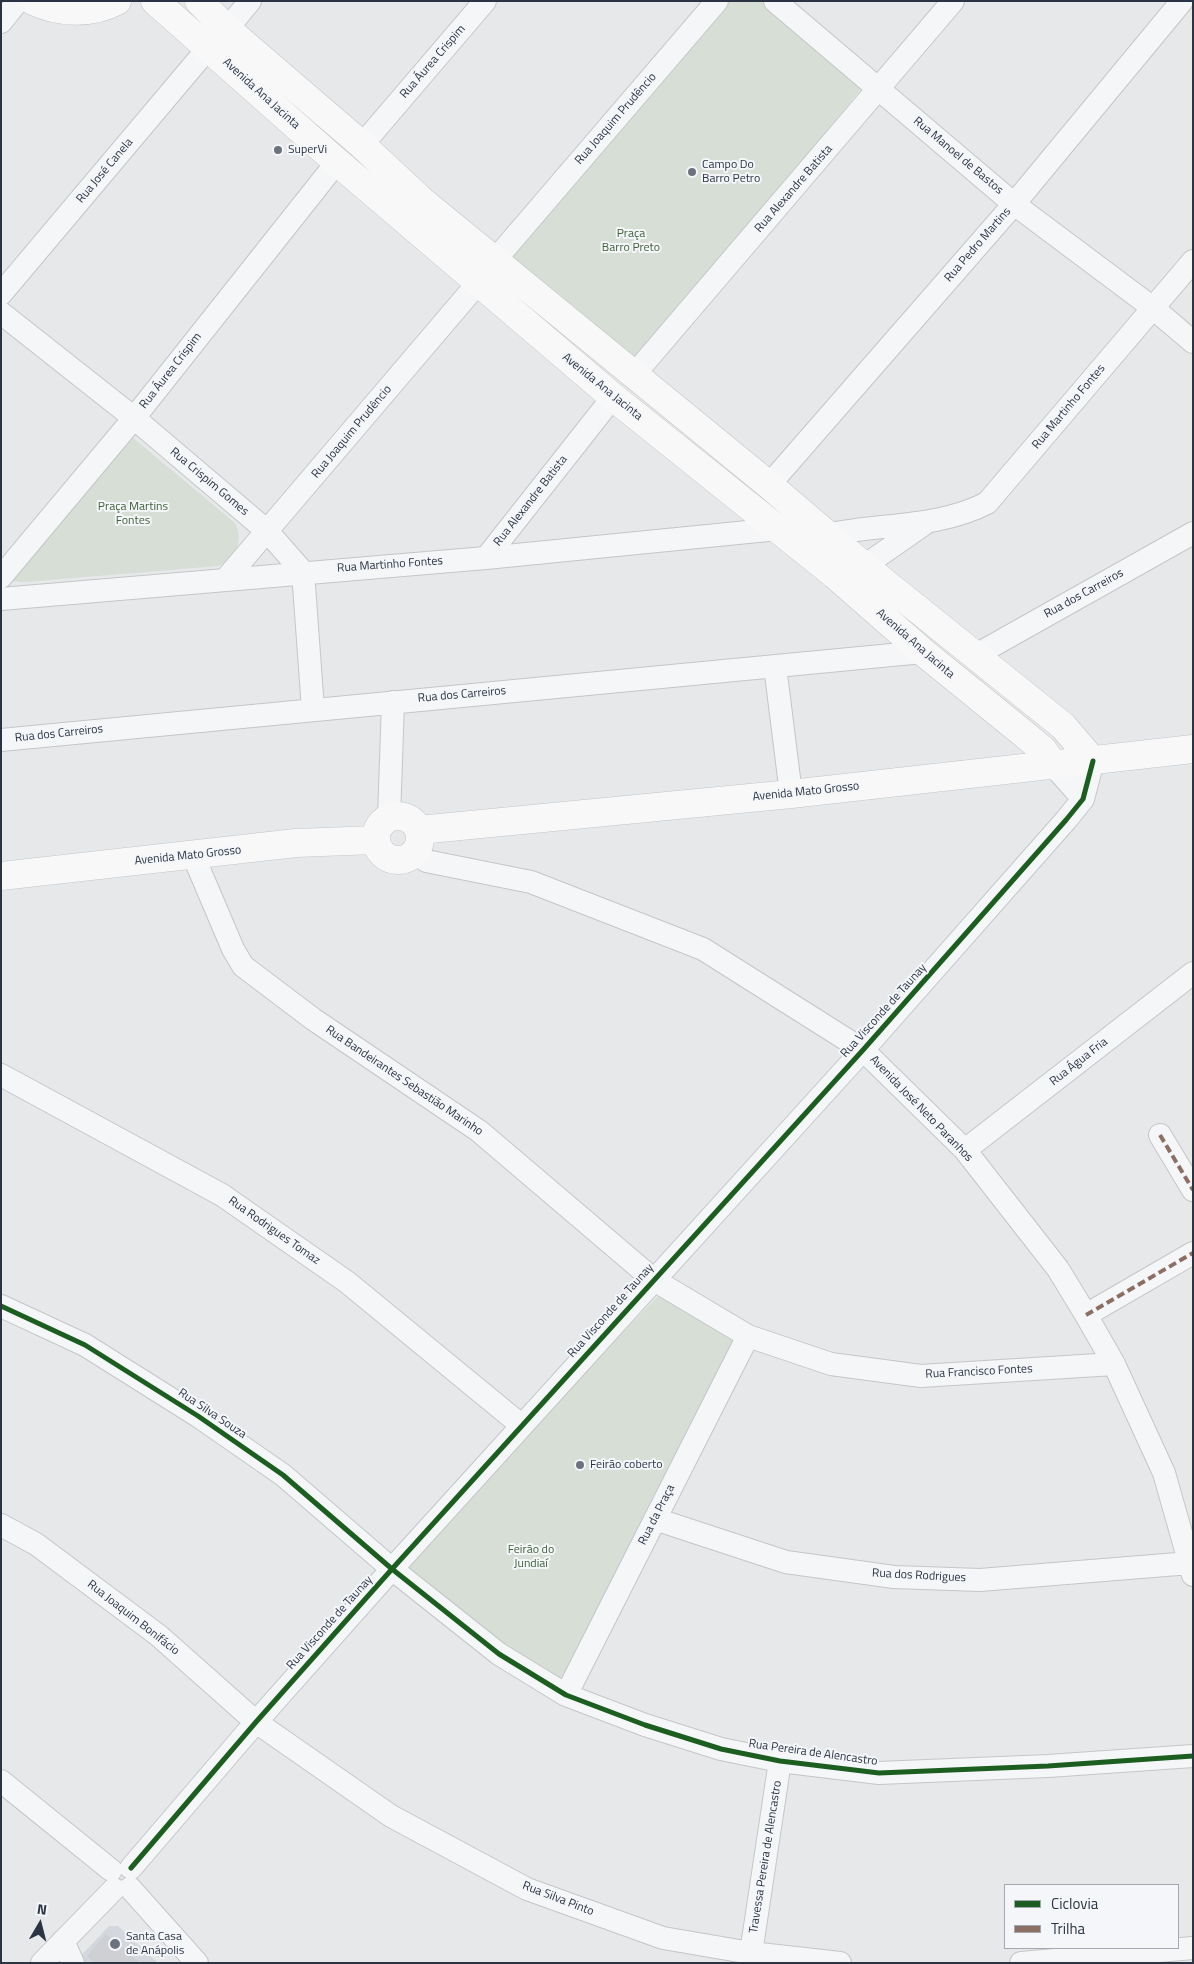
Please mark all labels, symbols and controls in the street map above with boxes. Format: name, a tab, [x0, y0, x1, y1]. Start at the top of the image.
street label: Rua Áurea Crispim	[397, 22, 469, 102]
street label: Avenida Ana Jacinta	[219, 56, 303, 132]
street label: Rua Joaquim Prudêncio	[572, 70, 660, 168]
street label: Rua Manoel de Bastos	[910, 114, 1006, 198]
street label: Rua José Canela	[74, 136, 136, 206]
street label: Rua Alexandre Batista	[752, 142, 836, 236]
place label: SuperVi	[288, 143, 327, 157]
marker: SuperVi	[272, 144, 284, 156]
place label: Campo Do Barro Petro	[702, 158, 760, 186]
marker: Campo Do Barro Petro	[686, 166, 698, 178]
street label: Rua Pedro Martins	[942, 205, 1014, 285]
park label: Praça Barro Preto	[602, 227, 660, 255]
street label: Rua Áurea Crispim	[137, 330, 205, 412]
street label: Avenida Ana Jacinta	[559, 350, 645, 424]
street label: Rua Martinho Fontes	[1029, 362, 1109, 452]
street label: Rua Joaquim Prudêncio	[309, 383, 395, 481]
street label: Rua Crispim Gomes	[167, 445, 251, 519]
street label: Rua Alexandre Batista	[491, 453, 571, 549]
park label: Praça Martins Fontes	[98, 500, 168, 528]
street label: Rua Martinho Fontes	[337, 554, 443, 576]
street label: Rua dos Carreiros	[1042, 566, 1126, 622]
street label: Avenida Ana Jacinta	[873, 606, 957, 682]
street label: Rua dos Carreiros	[417, 684, 507, 706]
street label: Rua dos Carreiros	[14, 722, 104, 746]
street label: Avenida Mato Grosso	[752, 779, 860, 805]
street label: Avenida Mato Grosso	[134, 843, 242, 869]
street label: Rua Visconde de Taunay	[838, 961, 930, 1061]
street label: Rua Bandeirantes Sebastião Marinho	[323, 1023, 485, 1139]
street label: Rua Água Fria	[1047, 1035, 1111, 1089]
street label: Avenida José Neto Paranhos	[866, 1053, 976, 1165]
street label: Rua Rodrigues Tomaz	[225, 1194, 323, 1268]
street label: Rua Visconde de Taunay	[565, 1261, 657, 1361]
street label: Rua Francisco Fontes	[925, 1362, 1033, 1382]
street label: Rua Silva Souza	[175, 1386, 249, 1442]
place label: Feirão coberto	[590, 1458, 662, 1472]
marker: Feirão coberto	[574, 1459, 586, 1471]
street label: Rua da Praça	[636, 1482, 678, 1548]
park label: Feirão do Jundiaí	[508, 1543, 554, 1571]
street label: Rua dos Rodrigues	[872, 1566, 966, 1586]
street label: Rua Visconde de Taunay	[284, 1573, 376, 1673]
street label: Rua Joaquim Bonifácio	[84, 1578, 182, 1658]
street label: Rua Pereira de Alencastro	[748, 1737, 878, 1769]
street label: Travessa Pereira de Alencastro	[747, 1780, 785, 1934]
street label: Rua Silva Pinto	[520, 1879, 596, 1919]
legend	[1004, 1884, 1179, 1949]
text: Ciclovia	[1051, 1892, 1098, 1915]
text: N	[36, 1898, 48, 1920]
north arrow	[15, 1899, 65, 1949]
text: Trilha	[1051, 1917, 1085, 1940]
place label: Santa Casa de Anápolis	[126, 1930, 184, 1958]
marker: Santa Casa de Anápolis	[108, 1937, 122, 1951]

